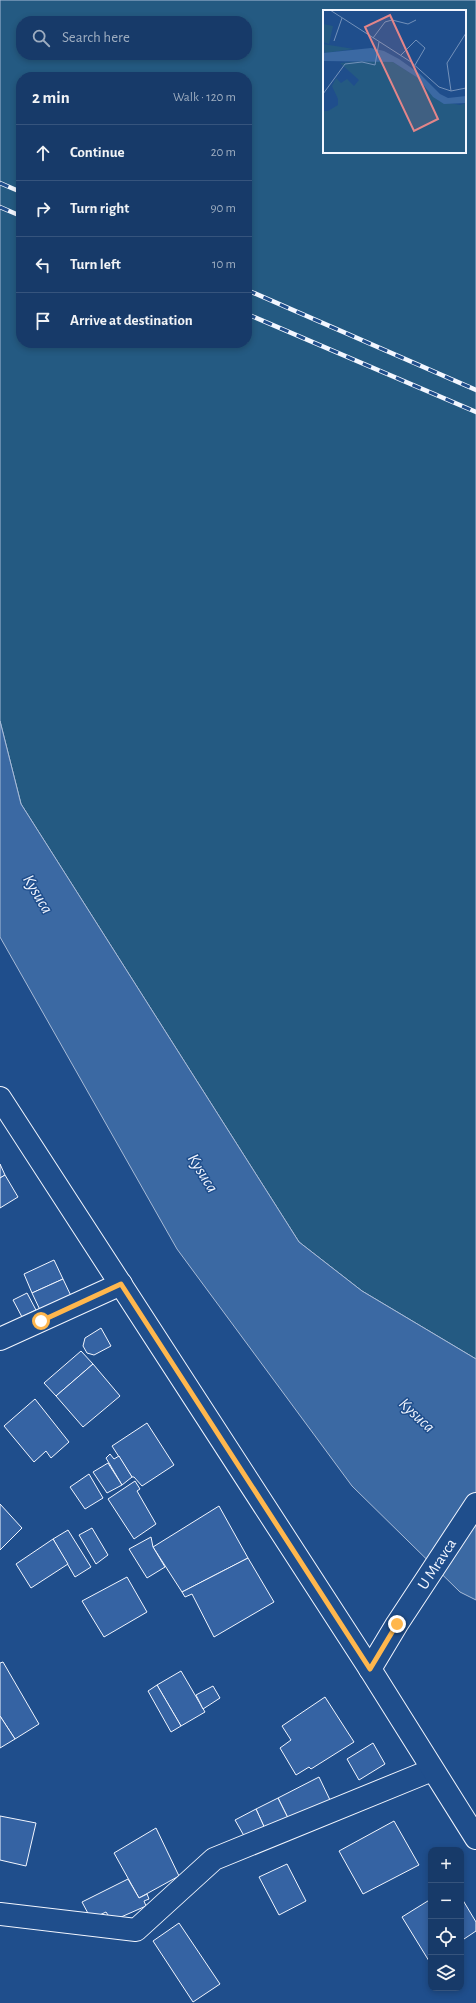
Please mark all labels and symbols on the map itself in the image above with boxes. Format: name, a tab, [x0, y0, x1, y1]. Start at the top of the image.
inset map	[323, 10, 466, 153]
water label: Kysuca	[20, 872, 56, 916]
water label: Kysuca	[185, 1151, 221, 1195]
route start	[32, 1312, 50, 1330]
water label: Kysuca	[396, 1394, 438, 1436]
street label: U Mravca	[415, 1536, 459, 1592]
route end	[388, 1615, 406, 1633]

